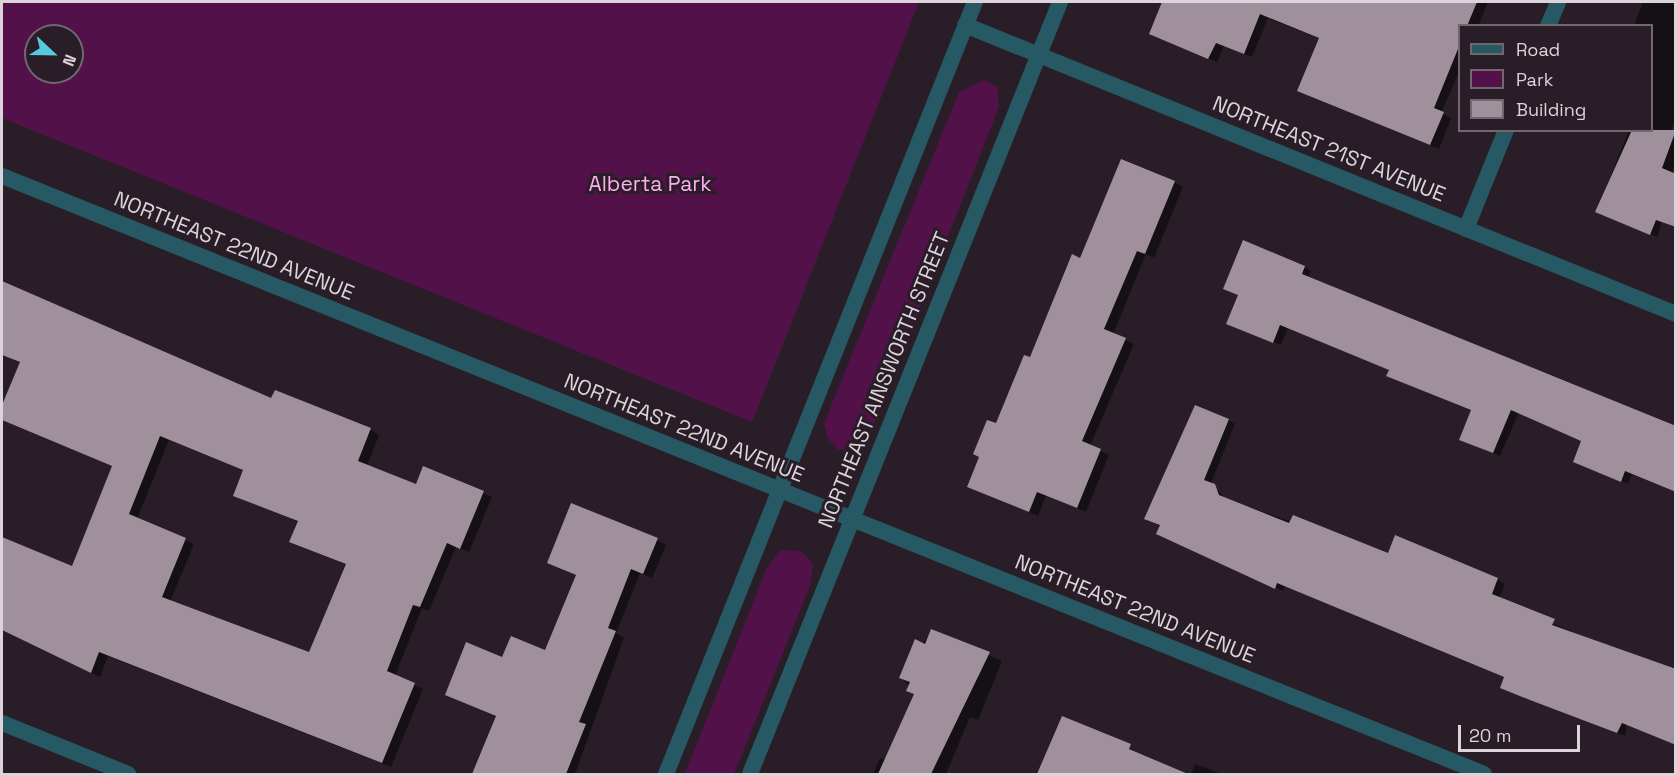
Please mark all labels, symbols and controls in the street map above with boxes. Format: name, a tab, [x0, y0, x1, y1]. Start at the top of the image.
north arrow	[24, 24, 84, 84]
legend	[1458, 24, 1653, 132]
text: Road	[1516, 38, 1560, 61]
text: N	[58, 51, 81, 69]
text: Park	[1516, 68, 1553, 91]
street label: NORTHEAST 21ST AVENUE	[1208, 90, 1450, 208]
text: Building	[1516, 98, 1586, 121]
park label: Alberta Park	[589, 171, 711, 197]
street label: NORTHEAST 22ND AVENUE	[110, 186, 358, 306]
street label: NORTHEAST AINSWORTH STREET	[813, 228, 955, 532]
street label: NORTHEAST 22ND AVENUE	[560, 368, 808, 488]
street label: NORTHEAST 22ND AVENUE	[1011, 549, 1259, 669]
scale bar	[1461, 713, 1582, 751]
text: 20 m	[1469, 724, 1512, 747]

